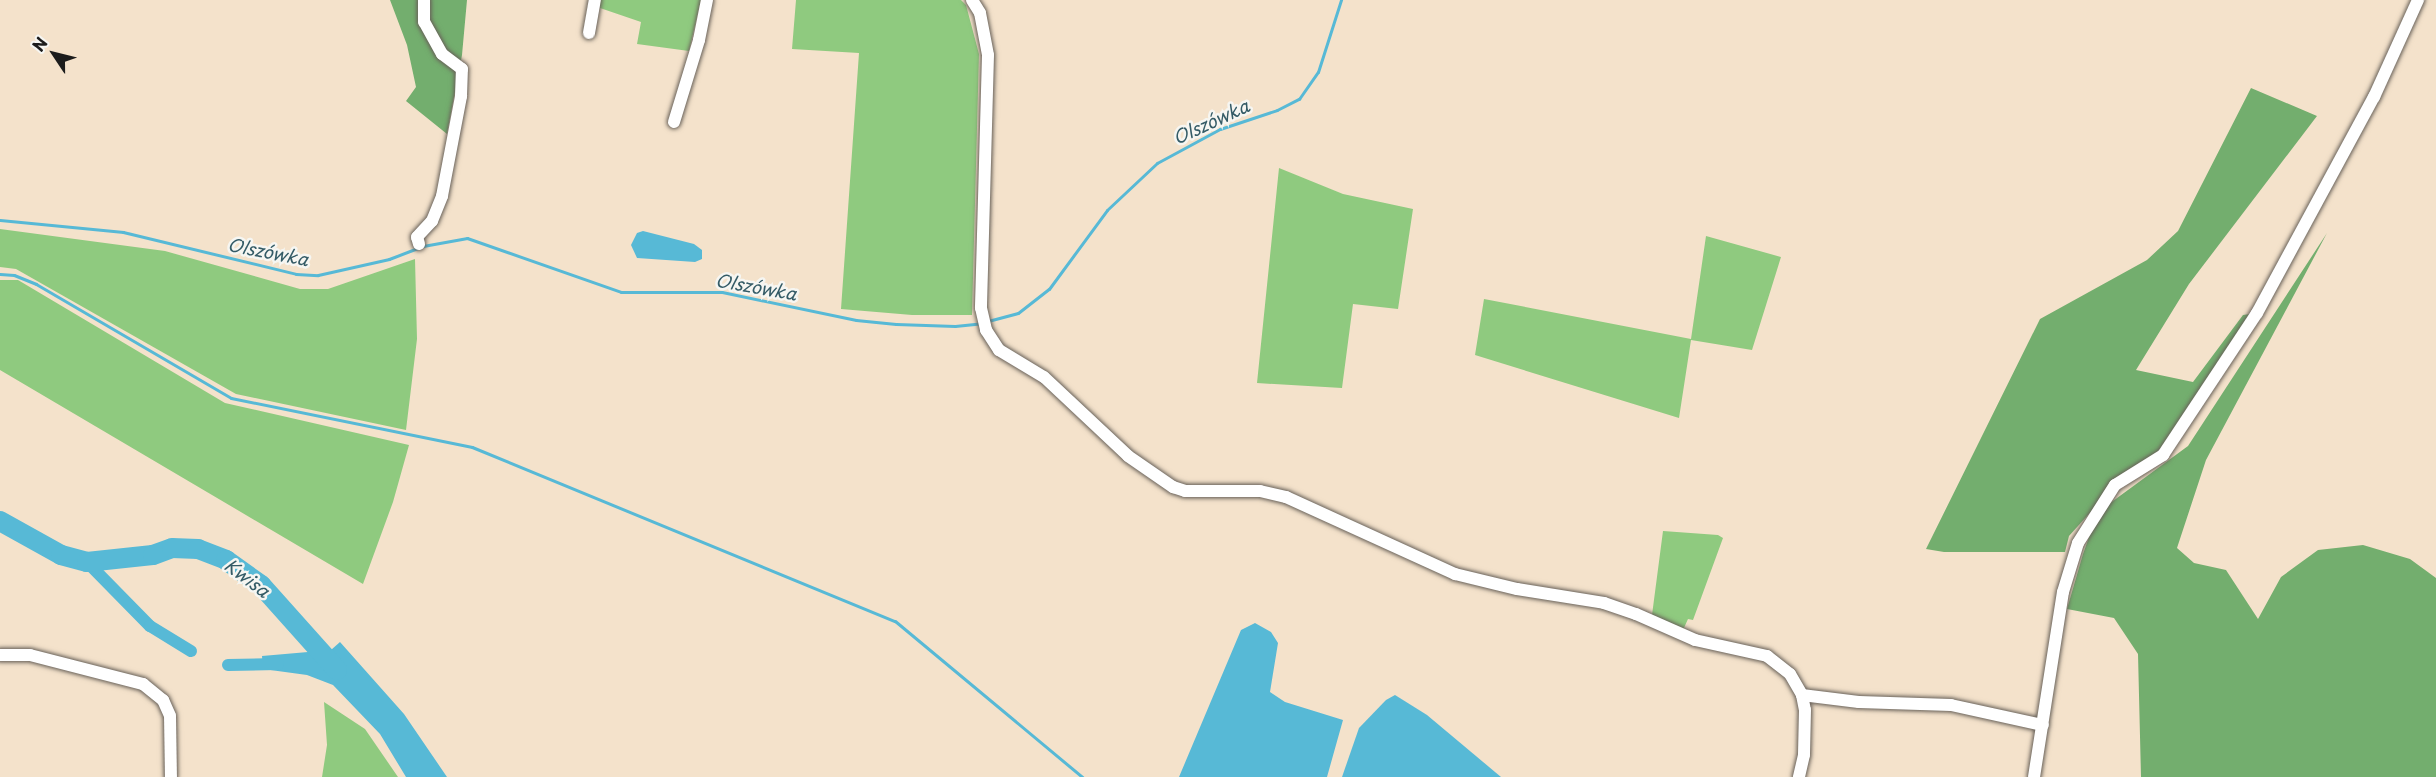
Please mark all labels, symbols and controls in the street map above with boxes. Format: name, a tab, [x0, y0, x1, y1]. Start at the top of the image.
north arrow	[24, 24, 84, 84]
text: N	[26, 32, 53, 56]
water label: Olszówka	[1169, 95, 1253, 149]
water label: Olszówka	[226, 234, 310, 270]
water label: Olszówka	[714, 269, 798, 305]
water label: Kwisa	[220, 554, 274, 602]

